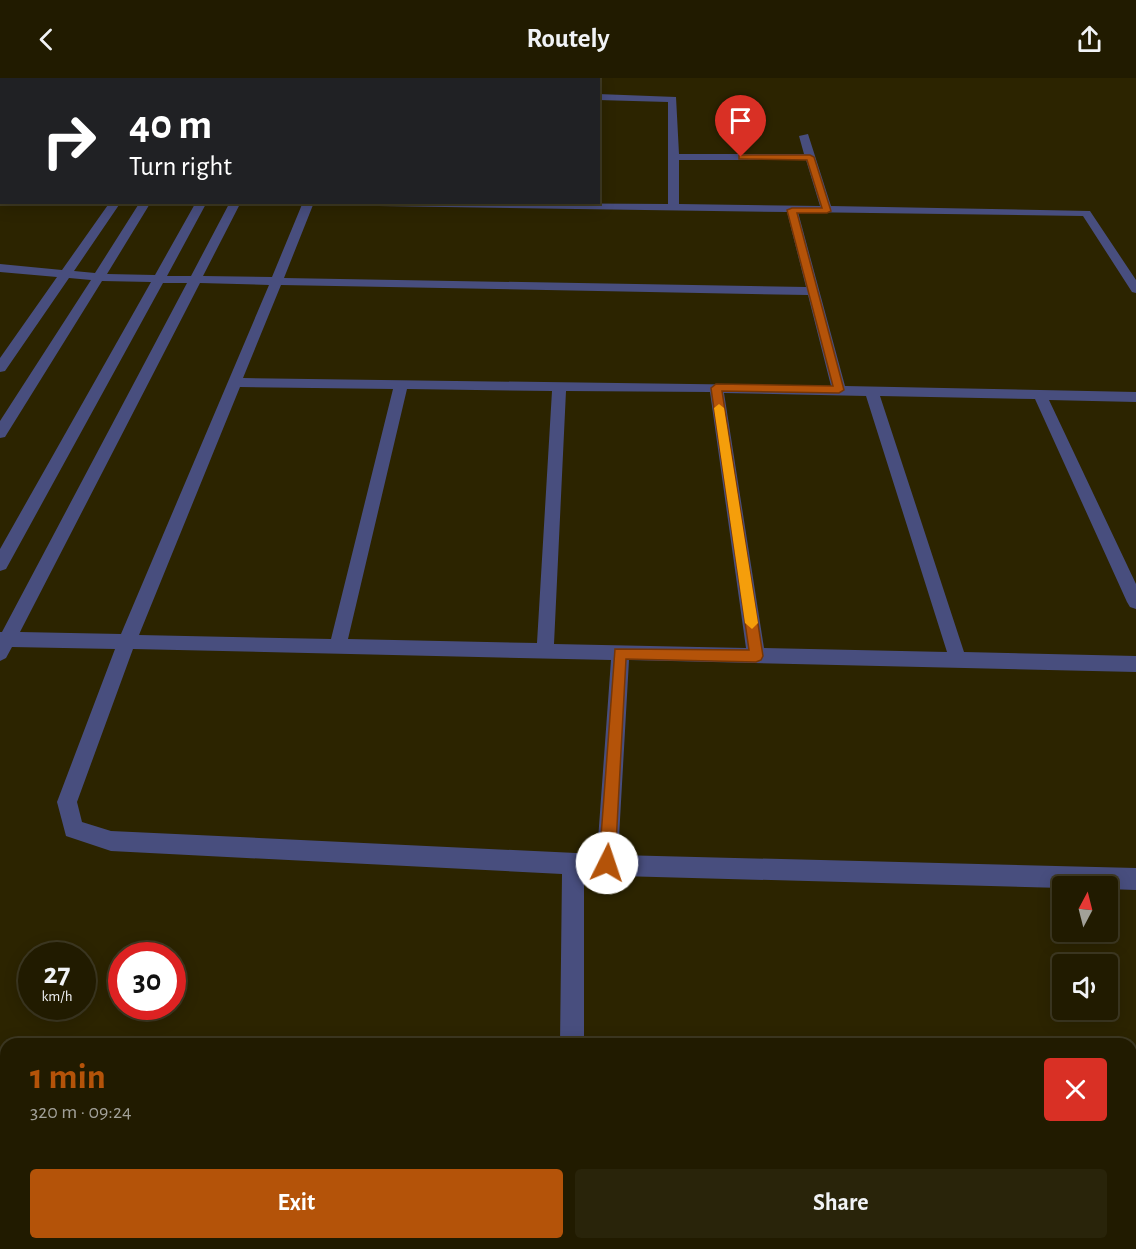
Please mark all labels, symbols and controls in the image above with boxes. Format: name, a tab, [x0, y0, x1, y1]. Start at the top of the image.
icon: back	[30, 23, 63, 56]
icon: share	[1073, 23, 1106, 56]
text: Routely	[526, 25, 610, 52]
pin	[715, 95, 766, 157]
icon: right	[30, 102, 108, 180]
text: 40 m	[129, 104, 212, 146]
icon: arrive	[724, 104, 757, 137]
text: Turn right	[129, 153, 232, 180]
position arrow	[575, 831, 639, 895]
north arrow	[1052, 876, 1118, 942]
map controls	[1052, 876, 1118, 1020]
speed limit sign: 30	[108, 942, 186, 1020]
button: sound	[1052, 954, 1118, 1020]
text: 27	[43, 959, 71, 989]
text: km/h	[42, 989, 72, 1004]
button: close	[1044, 1058, 1107, 1121]
text: 1 min	[30, 1059, 106, 1095]
text: 320 m · 09:24	[30, 1102, 132, 1122]
button: Exit	[30, 1169, 563, 1238]
button: Share	[575, 1169, 1107, 1238]

